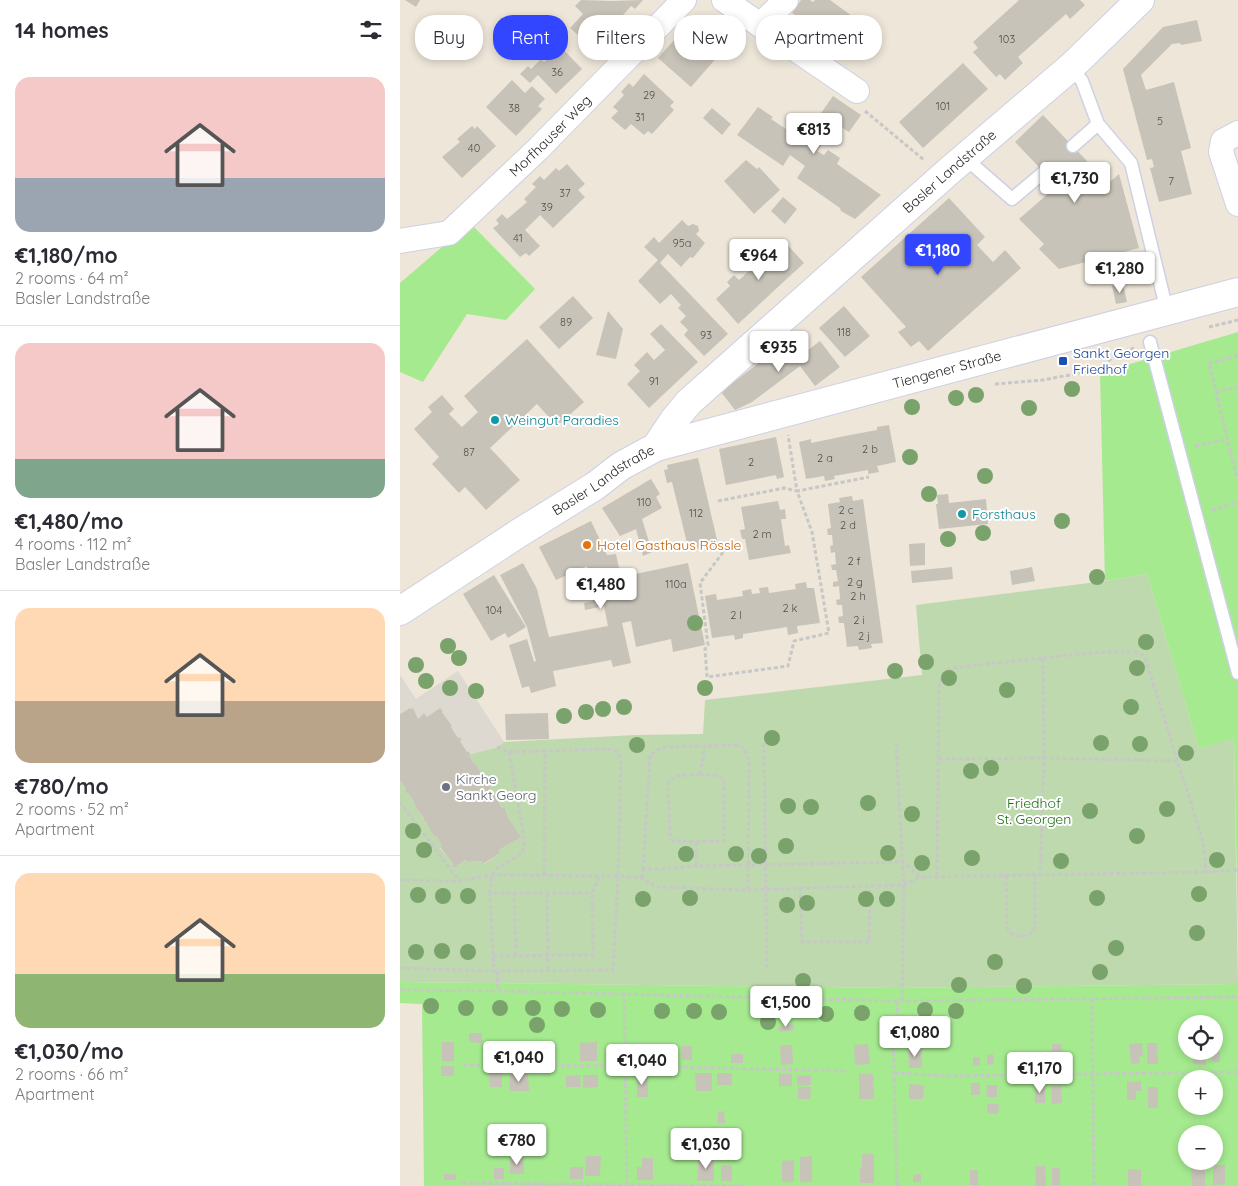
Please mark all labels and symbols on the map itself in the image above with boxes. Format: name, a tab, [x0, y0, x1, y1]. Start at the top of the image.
house number: 103	[999, 32, 1015, 46]
house number: 36	[551, 65, 563, 79]
house number: 29	[643, 88, 655, 102]
street label: Morfhauser Weg	[505, 91, 595, 180]
house number: 101	[936, 99, 950, 113]
house number: 38	[508, 101, 520, 115]
house number: 31	[635, 110, 645, 124]
pin: €813	[784, 112, 844, 155]
house number: 5	[1157, 114, 1163, 128]
street label: Basler Landstraße	[899, 126, 1000, 217]
house number: 40	[468, 141, 480, 155]
pin: €1,730	[1034, 162, 1116, 204]
house number: 7	[1168, 174, 1174, 188]
house number: 37	[559, 186, 571, 200]
house number: 39	[541, 200, 553, 214]
house number: 41	[513, 231, 523, 245]
pin: €1,180	[897, 234, 979, 276]
house number: 95a	[673, 236, 691, 250]
pin: €964	[729, 238, 789, 281]
pin: €1,280	[1079, 252, 1161, 294]
house number: 89	[560, 315, 572, 329]
house number: 118	[837, 325, 851, 339]
house number: 93	[700, 328, 712, 342]
pin: €935	[749, 330, 809, 373]
place label: Sankt Georgen Friedhof	[1073, 344, 1169, 378]
street label: Tiengener Straße	[890, 346, 1003, 393]
marker: Sankt Georgen Friedhof	[1057, 355, 1069, 367]
house number: 91	[649, 374, 659, 388]
place label: Weingut Paradies	[505, 411, 619, 429]
marker: Weingut Paradies	[489, 414, 501, 426]
street label: Basler Landstraße	[549, 441, 658, 519]
house number: 2 b	[862, 442, 878, 456]
house number: 87	[463, 445, 475, 459]
house number: 2 a	[817, 451, 833, 465]
house number: 2	[748, 455, 754, 469]
house number: 110	[637, 495, 651, 509]
house number: 2 c	[839, 503, 854, 517]
place label: Forsthaus	[972, 505, 1036, 523]
house number: 112	[689, 506, 703, 520]
marker: Forsthaus	[956, 508, 968, 520]
house number: 2 d	[840, 518, 856, 532]
house number: 2 m	[752, 527, 772, 541]
place label: Hotel Gasthaus Rössle	[597, 536, 742, 554]
marker: Hotel Gasthaus Rössle	[581, 539, 593, 551]
house number: 2 f	[847, 554, 861, 568]
pin: €1,480	[560, 568, 642, 610]
house number: 2 g	[847, 575, 863, 589]
house number: 110a	[665, 577, 687, 591]
house number: 2 h	[850, 589, 866, 603]
house number: 2 k	[783, 601, 798, 615]
house number: 104	[486, 603, 502, 617]
house number: 2 l	[730, 608, 742, 622]
house number: 2 i	[853, 613, 865, 627]
house number: 2 j	[858, 629, 870, 643]
place label: Kirche Sankt Georg	[456, 770, 537, 804]
marker: Kirche Sankt Georg	[440, 781, 452, 793]
park label: Friedhof St. Georgen	[997, 794, 1071, 828]
pin: €1,500	[745, 986, 827, 1028]
pin: €1,080	[874, 1016, 956, 1058]
pin: €1,040	[478, 1040, 560, 1083]
pin: €1,040	[601, 1044, 683, 1086]
pin: €1,170	[999, 1052, 1081, 1094]
pin: €780	[487, 1124, 547, 1166]
pin: €1,030	[665, 1128, 747, 1170]

